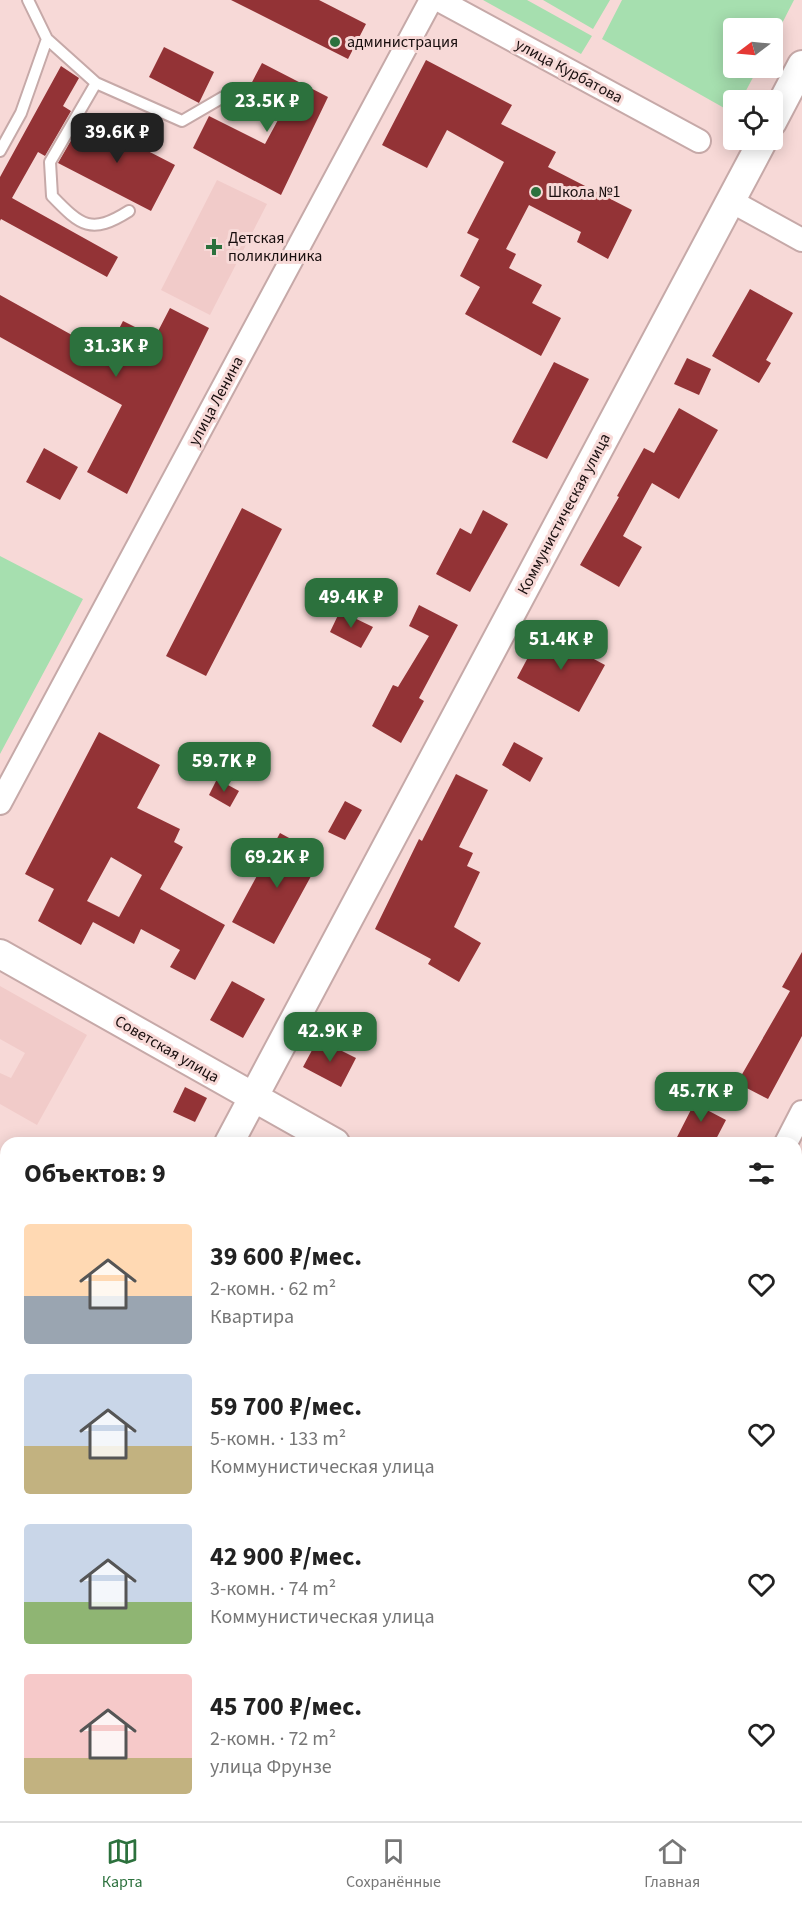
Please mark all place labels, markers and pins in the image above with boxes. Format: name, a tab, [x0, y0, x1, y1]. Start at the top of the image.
place label: администрация	[347, 31, 458, 53]
marker: администрация	[328, 35, 342, 49]
pin: 23.5K ₽	[212, 82, 322, 133]
pin: 39.6K ₽	[62, 113, 172, 164]
place label: Школа №1	[548, 181, 620, 203]
marker: Школа №1	[529, 185, 543, 199]
place label: Детская поликлиника	[228, 227, 322, 267]
marker: Детская поликлиника	[205, 238, 223, 256]
pin: 31.3K ₽	[61, 327, 171, 378]
pin: 49.4K ₽	[296, 578, 406, 629]
pin: 51.4K ₽	[506, 620, 616, 671]
pin: 59.7K ₽	[169, 742, 279, 793]
pin: 69.2K ₽	[222, 838, 332, 889]
pin: 42.9K ₽	[275, 1012, 385, 1063]
pin: 45.7K ₽	[646, 1072, 756, 1123]

